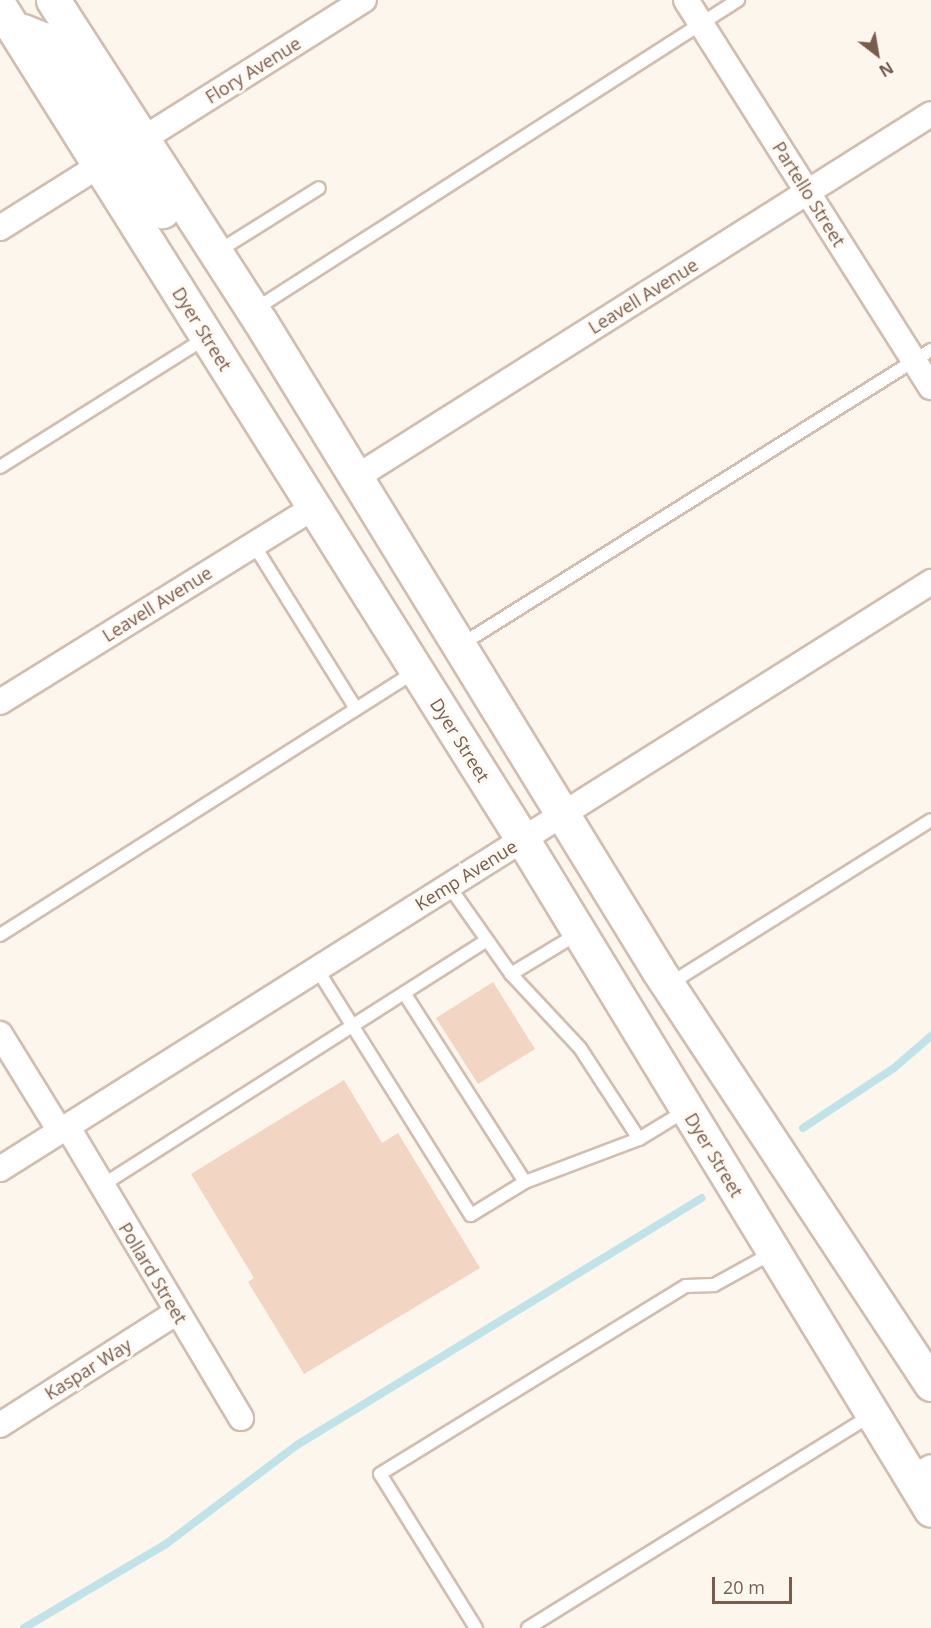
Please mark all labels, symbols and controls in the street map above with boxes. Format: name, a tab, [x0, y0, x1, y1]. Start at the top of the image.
north arrow	[847, 24, 907, 84]
street label: Flory Avenue	[201, 32, 305, 108]
text: N	[875, 57, 898, 82]
street label: Partello Street	[768, 138, 850, 250]
street label: Leavell Avenue	[584, 254, 702, 338]
street label: Dyer Street	[168, 283, 236, 375]
street label: Leavell Avenue	[98, 562, 216, 646]
street label: Dyer Street	[426, 694, 494, 786]
street label: Kemp Avenue	[411, 835, 521, 915]
street label: Dyer Street	[680, 1109, 748, 1201]
street label: Pollard Street	[114, 1219, 192, 1327]
street label: Kaspar Way	[41, 1334, 135, 1404]
scale bar	[715, 1565, 794, 1603]
text: 20 m	[723, 1575, 765, 1599]

